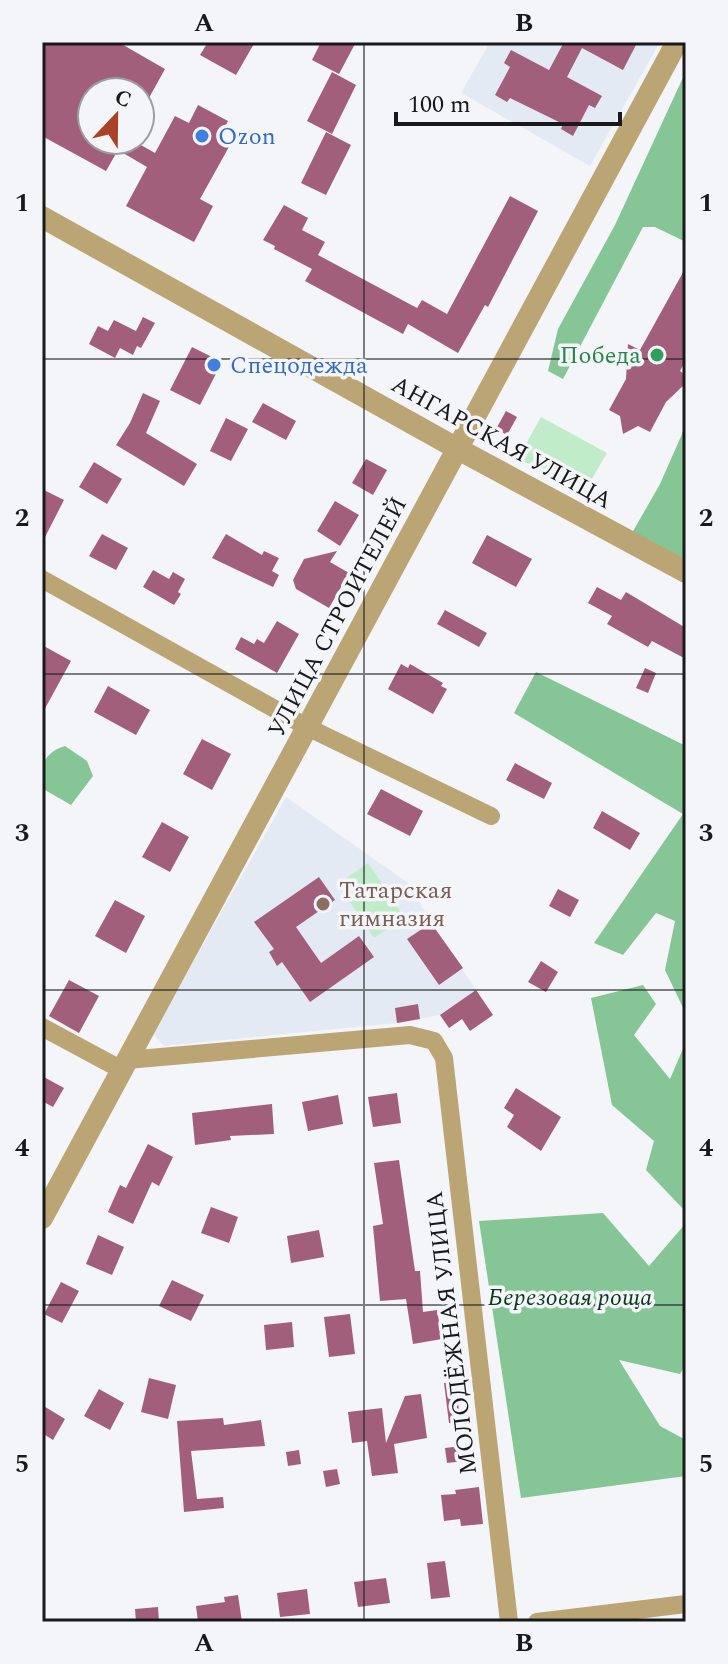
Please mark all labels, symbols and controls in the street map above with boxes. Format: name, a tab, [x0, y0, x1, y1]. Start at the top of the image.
text: A	[194, 3, 214, 43]
text: B	[515, 3, 533, 43]
north arrow	[76, 76, 156, 156]
scale bar	[396, 76, 620, 126]
text: С	[109, 81, 136, 117]
text: 100 m	[408, 87, 471, 123]
place label: Ozon	[218, 119, 276, 155]
marker: Ozon	[193, 127, 211, 145]
text: 1	[15, 183, 29, 223]
text: 1	[699, 183, 713, 223]
place label: Победа	[560, 338, 641, 374]
marker: Победа	[648, 346, 666, 364]
place label: Спецодежда	[230, 348, 368, 384]
marker: Спецодежда	[205, 356, 223, 374]
street label: АНГАРСКАЯ УЛИЦА	[384, 367, 619, 519]
street label: УЛИЦА СТРОИТЕЛЕЙ	[259, 491, 417, 744]
text: 2	[15, 498, 29, 538]
text: 2	[699, 498, 713, 538]
text: 3	[15, 813, 29, 853]
text: 3	[699, 813, 713, 853]
place label: Татарская гимназия	[339, 873, 452, 937]
marker: Татарская гимназия	[314, 895, 332, 913]
text: 4	[15, 1128, 30, 1168]
text: 4	[699, 1128, 714, 1168]
street label: МОЛОДЁЖНАЯ УЛИЦА	[417, 1189, 487, 1477]
park label: Березовая роща	[488, 1280, 652, 1316]
text: 5	[15, 1444, 29, 1484]
text: 5	[699, 1444, 713, 1484]
text: A	[194, 1623, 214, 1663]
text: B	[515, 1623, 533, 1663]

